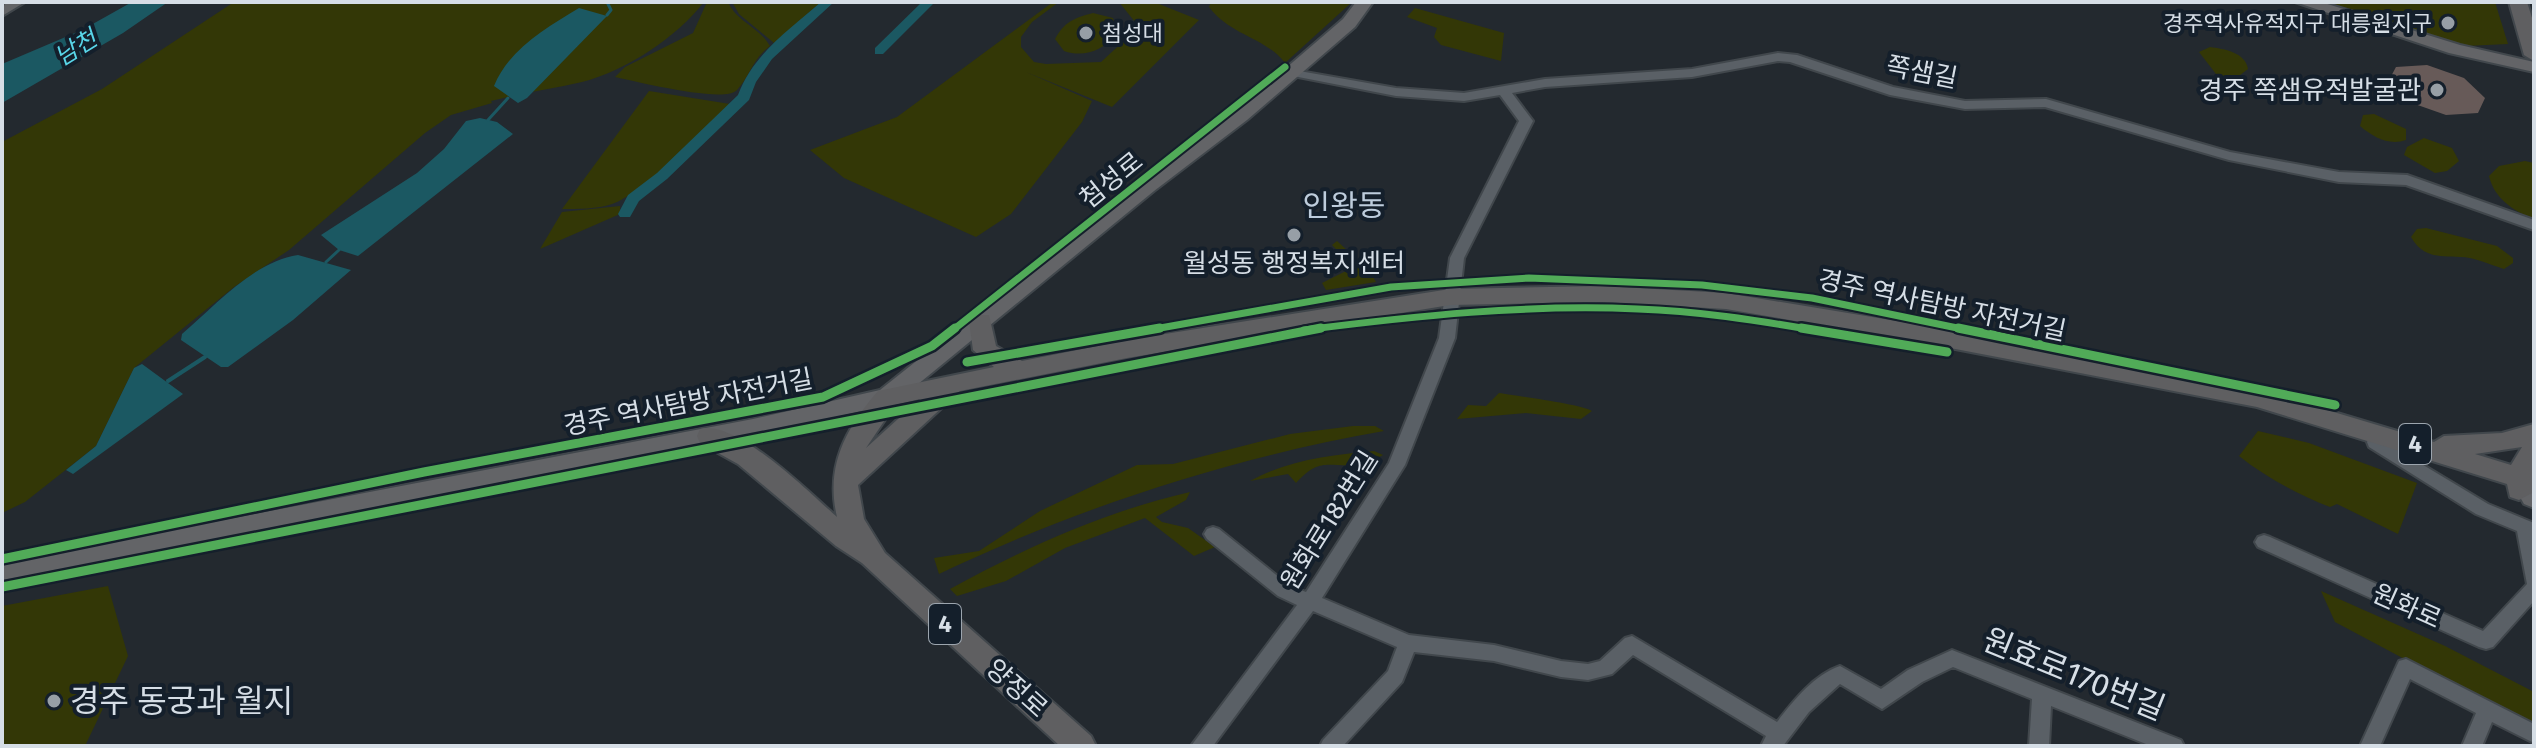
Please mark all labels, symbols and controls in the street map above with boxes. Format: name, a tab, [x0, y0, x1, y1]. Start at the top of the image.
place label: 경주역사유적지구 대릉원지구	[2163, 10, 2432, 37]
marker: 경주역사유적지구 대릉원지구	[2439, 14, 2457, 32]
place label: 첨성대	[1102, 20, 1163, 47]
water label: 남천	[50, 23, 105, 72]
marker: 첨성대	[1077, 24, 1095, 42]
street label: 쪽샘길	[1884, 50, 1960, 95]
place label: 경주 쪽샘유적발굴관	[2199, 75, 2421, 106]
marker: 경주 쪽샘유적발굴관	[2428, 81, 2446, 99]
street label: 첨성로	[1074, 146, 1149, 215]
district label: 인왕동	[1303, 188, 1385, 224]
marker: 월성동 행정복지센터	[1285, 226, 1303, 244]
place label: 월성동 행정복지센터	[1183, 248, 1405, 279]
street label: 경주 역사탐방 자전거길	[1815, 264, 2069, 347]
street label: 경주 역사탐방 자전거길	[561, 363, 815, 442]
road number: 4	[2399, 424, 2431, 464]
street label: 원화로182번길	[1274, 445, 1384, 595]
street label: 원화로	[2368, 578, 2446, 635]
road number: 4	[929, 604, 961, 644]
street label: 원효로170번길	[1978, 620, 2170, 728]
street label: 양정로	[980, 653, 1054, 724]
place label: 경주 동궁과 월지	[70, 682, 293, 720]
marker: 경주 동궁과 월지	[45, 692, 63, 710]

